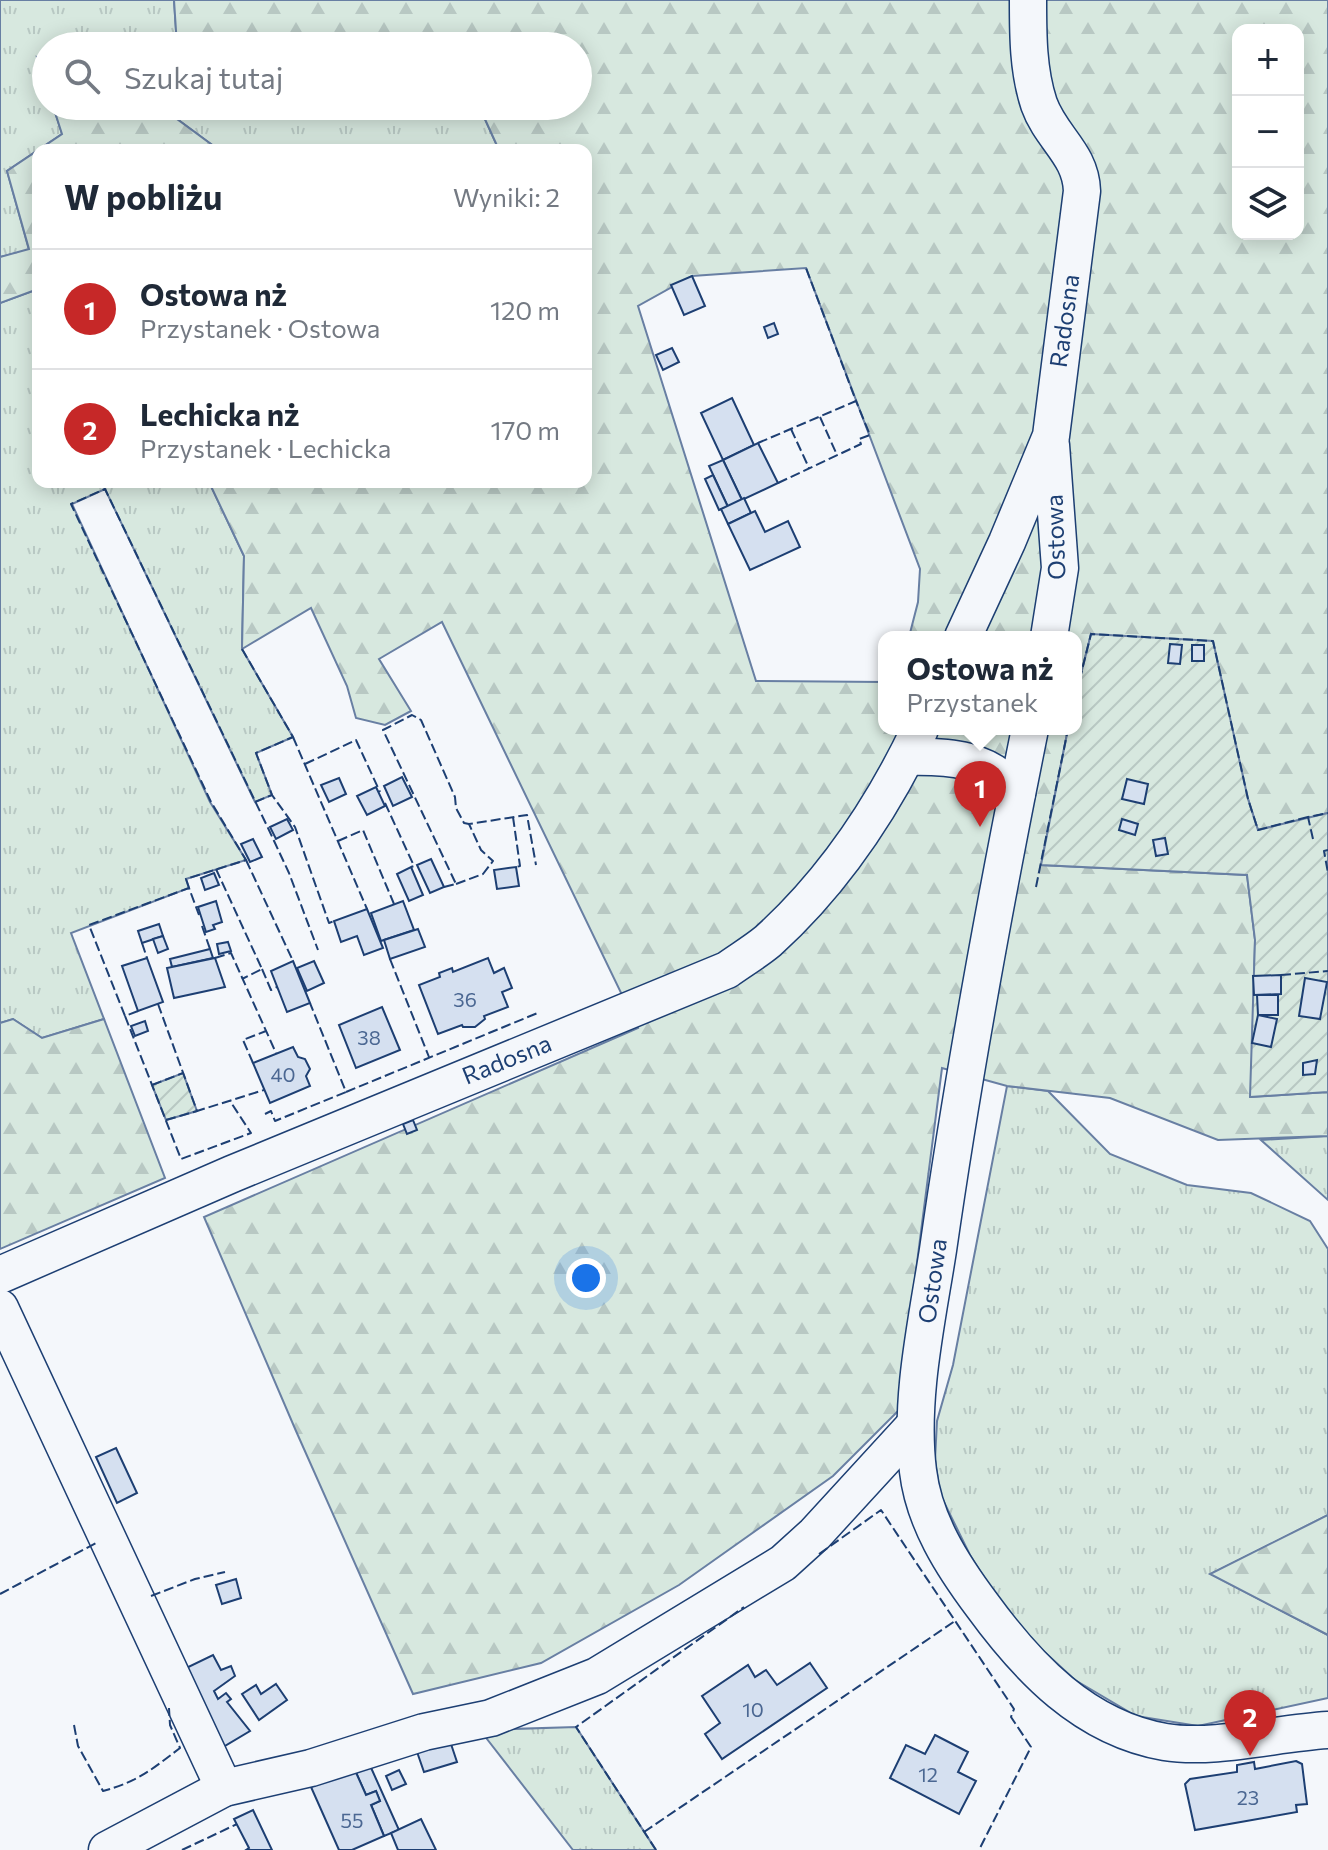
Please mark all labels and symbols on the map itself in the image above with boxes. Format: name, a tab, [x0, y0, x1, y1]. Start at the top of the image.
street label: Radosna	[1043, 272, 1084, 369]
street label: Ostowa	[1039, 494, 1070, 580]
pin: 1	[954, 761, 1006, 827]
house number: 36	[453, 987, 477, 1011]
house number: 38	[357, 1025, 381, 1049]
street label: Radosna	[458, 1028, 555, 1090]
house number: 40	[270, 1062, 296, 1086]
street label: Ostowa	[911, 1236, 952, 1325]
your location	[566, 1258, 606, 1298]
pin: 2	[1224, 1690, 1276, 1756]
house number: 10	[742, 1697, 764, 1721]
house number: 12	[918, 1762, 938, 1786]
house number: 23	[1237, 1785, 1259, 1809]
house number: 55	[341, 1808, 363, 1832]

